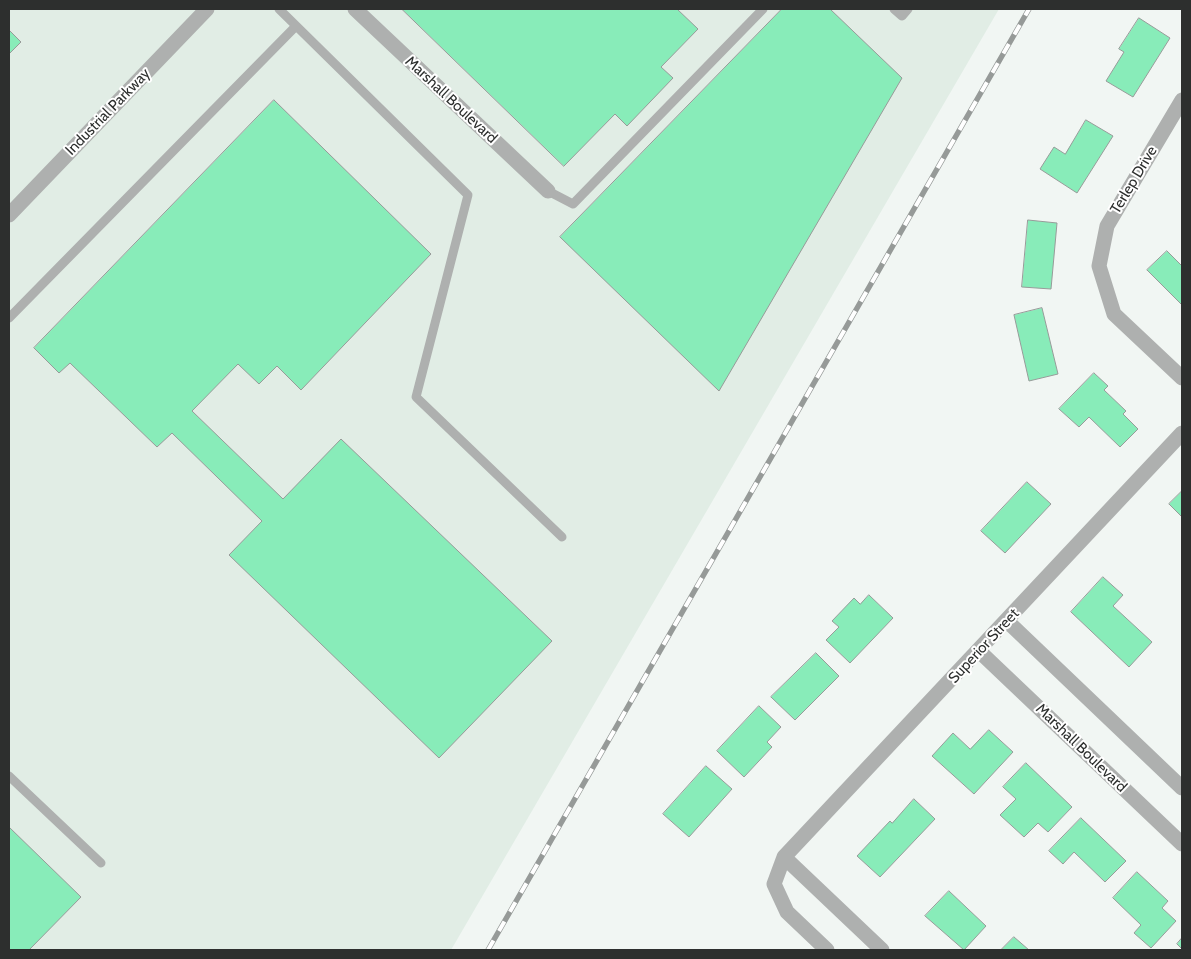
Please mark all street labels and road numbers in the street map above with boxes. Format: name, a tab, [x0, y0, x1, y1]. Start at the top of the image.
street label: Marshall Boulevard	[401, 53, 501, 147]
street label: Industrial Parkway	[62, 65, 154, 159]
street label: Terlep Drive	[1107, 143, 1161, 217]
street label: Superior Street	[945, 605, 1023, 687]
street label: Marshall Boulevard	[1032, 700, 1130, 796]

